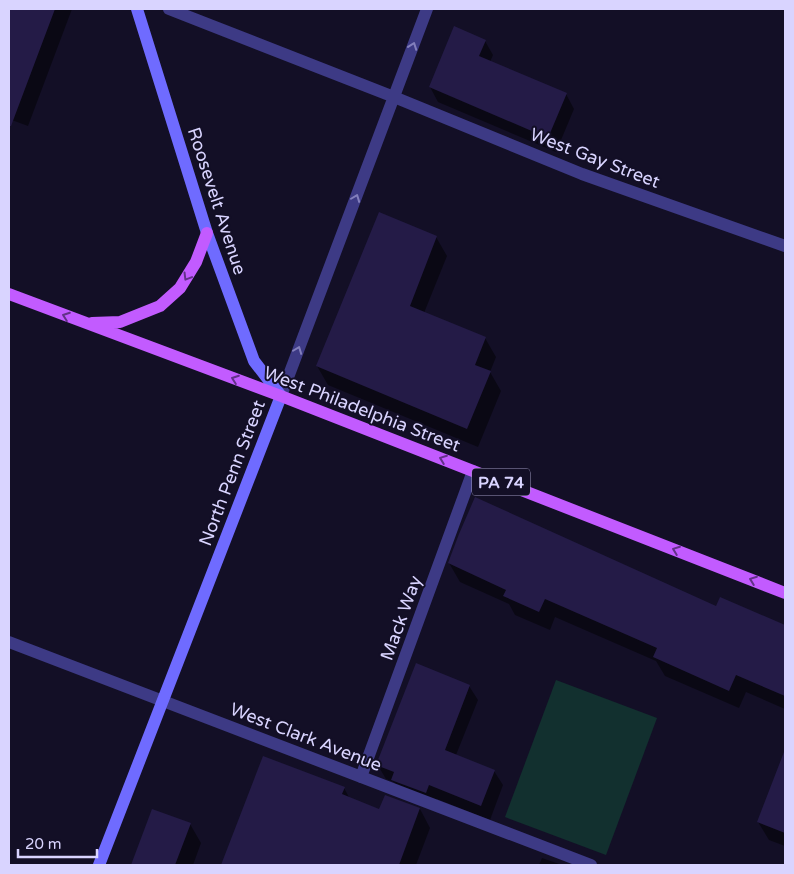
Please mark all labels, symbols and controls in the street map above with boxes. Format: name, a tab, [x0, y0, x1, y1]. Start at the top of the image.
one-way arrow	[407, 43, 417, 51]
street label: West Gay Street	[527, 123, 663, 193]
street label: Roosevelt Avenue	[183, 125, 251, 277]
one-way arrow	[350, 195, 360, 203]
one-way arrow	[183, 272, 193, 281]
one-way arrow	[63, 312, 71, 322]
one-way arrow	[292, 347, 302, 355]
street label: West Philadelphia Street	[261, 361, 464, 457]
one-way arrow	[231, 375, 240, 385]
street label: North Penn Street	[194, 397, 270, 549]
one-way arrow	[439, 455, 448, 466]
road number: PA 74	[472, 468, 530, 496]
one-way arrow	[672, 546, 681, 556]
street label: Mack Way	[375, 572, 427, 663]
one-way arrow	[749, 576, 758, 586]
street label: West Clark Avenue	[227, 698, 385, 776]
scale bar	[18, 826, 96, 858]
text: 20 m	[25, 835, 62, 853]

